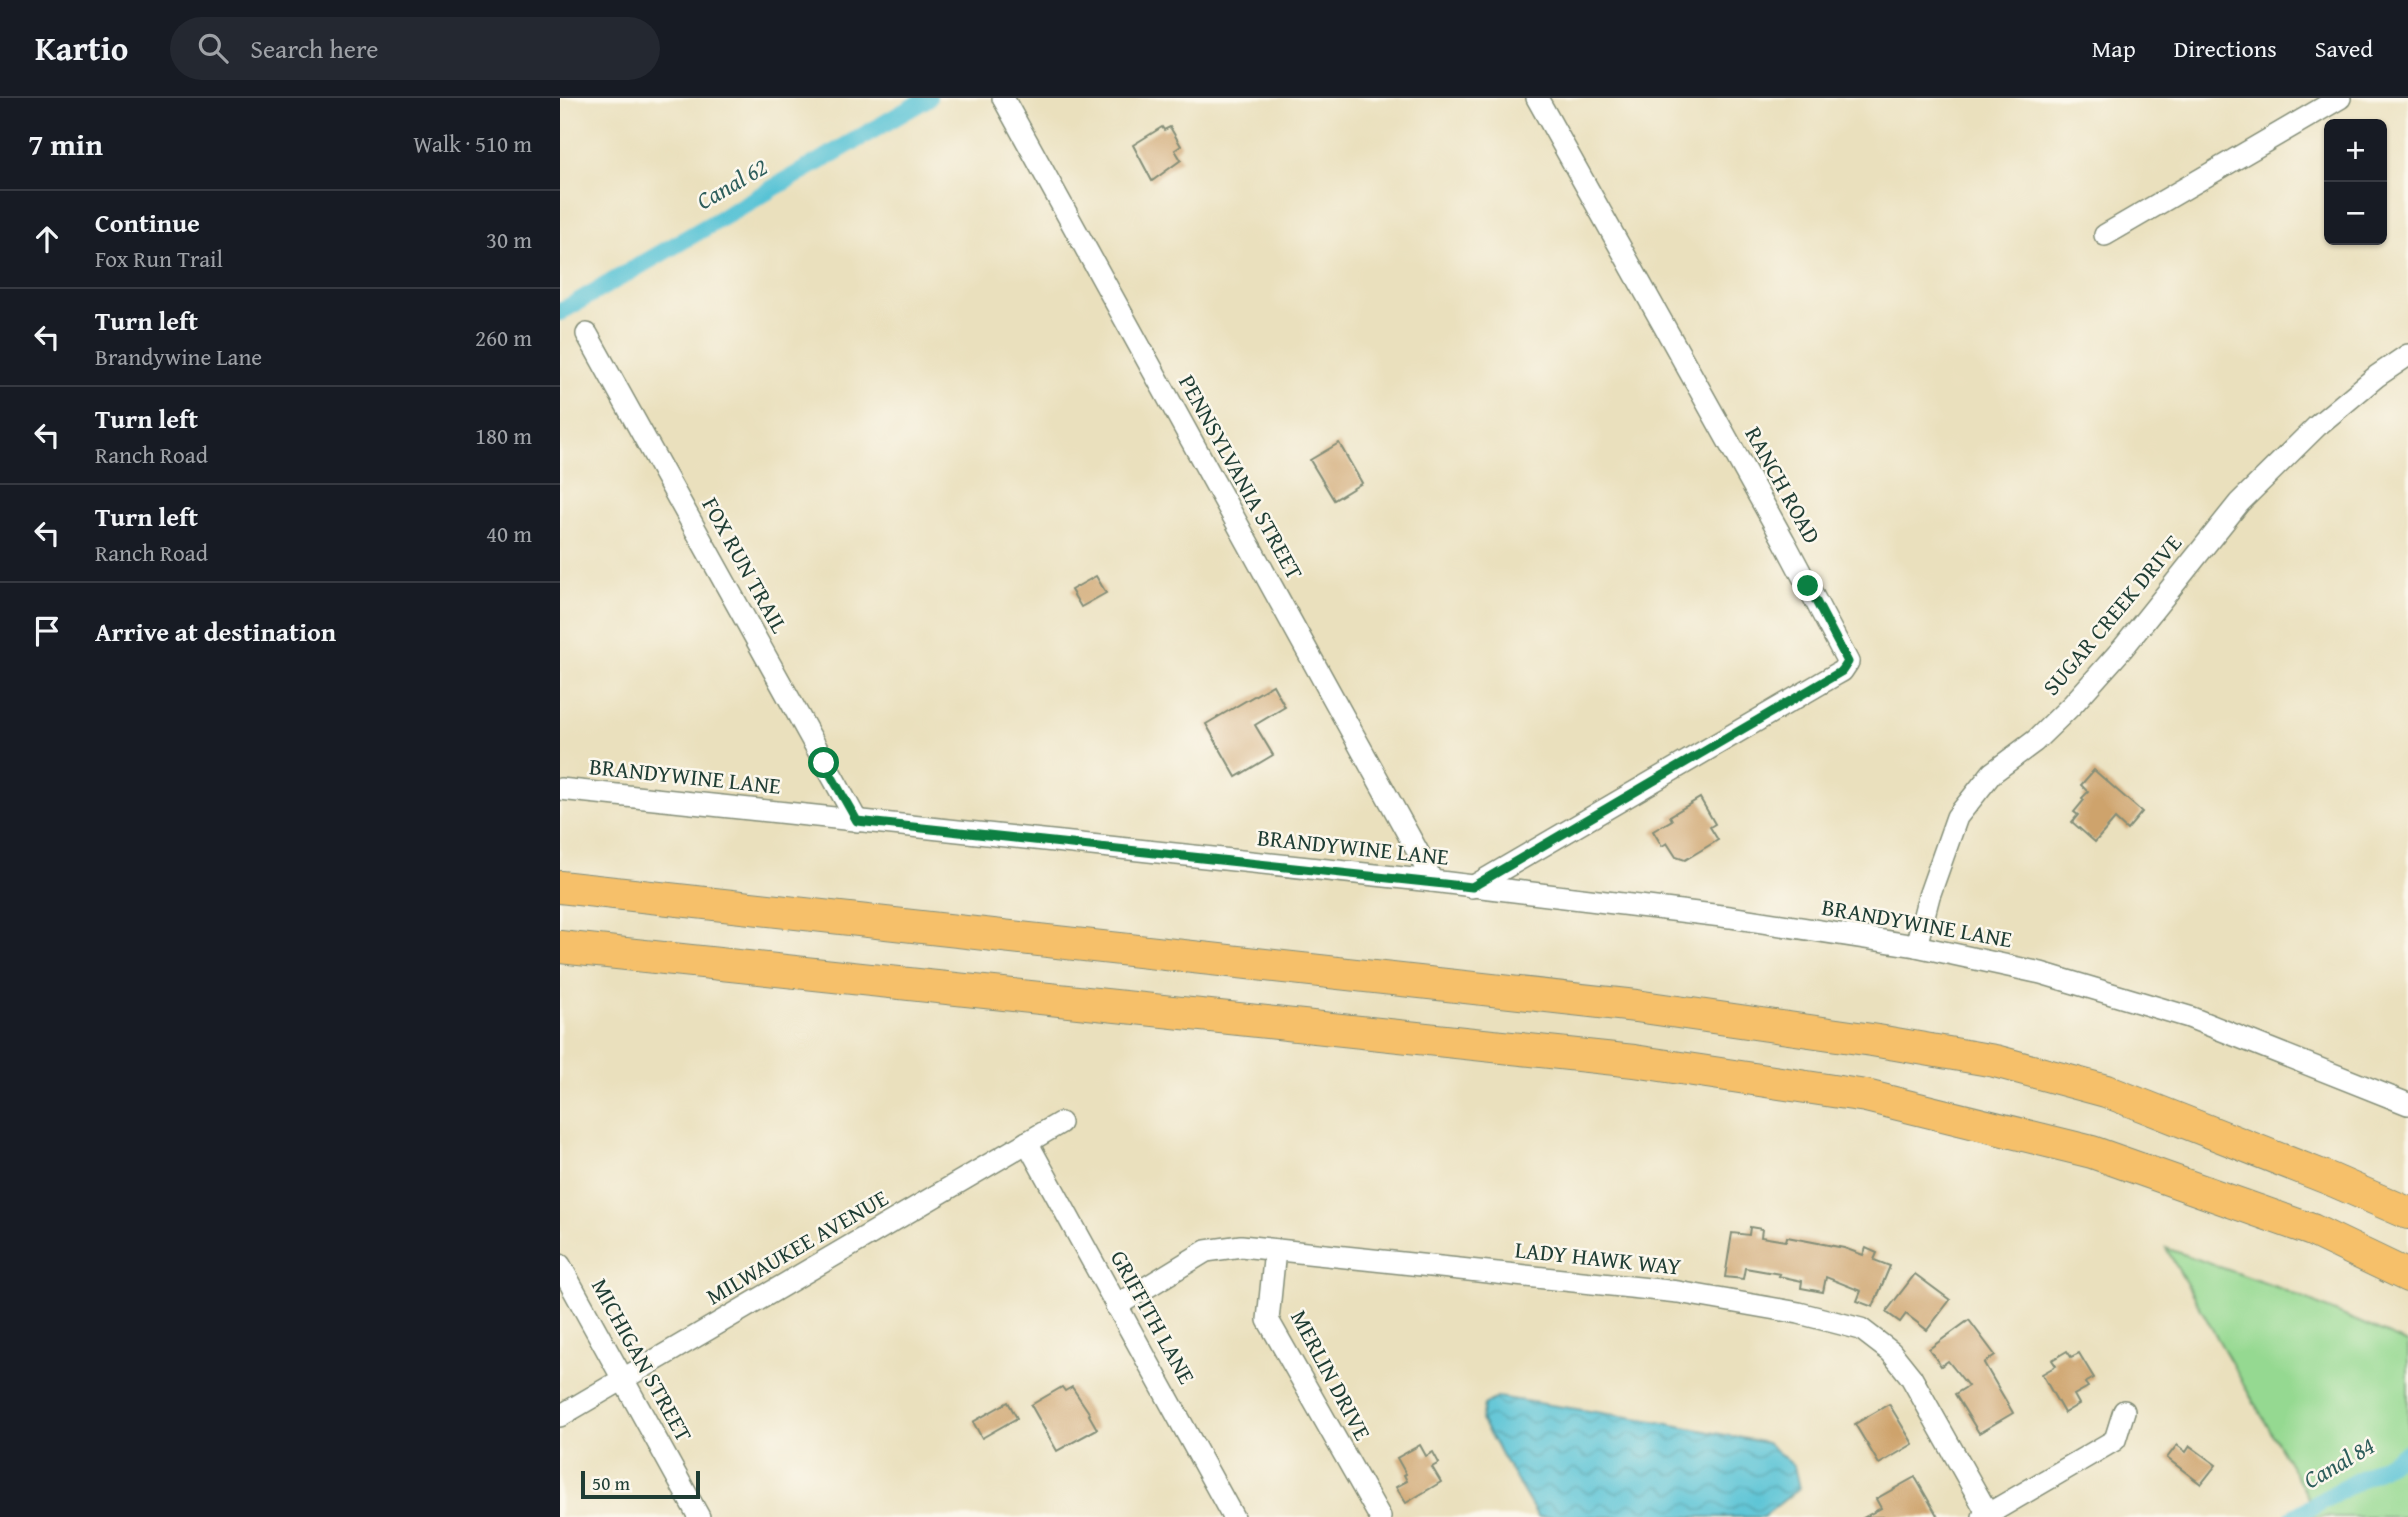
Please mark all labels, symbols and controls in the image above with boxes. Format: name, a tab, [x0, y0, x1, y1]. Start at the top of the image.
search box	[170, 17, 660, 80]
text: Kartio	[35, 24, 128, 72]
icon: search	[194, 29, 232, 67]
text: Search here	[250, 29, 379, 68]
text: Map	[2092, 31, 2136, 66]
text: Directions	[2174, 31, 2277, 66]
text: Saved	[2315, 31, 2373, 66]
map controls	[2324, 119, 2387, 245]
button: +	[2324, 119, 2387, 182]
text: 7 min	[28, 122, 103, 166]
text: Walk · 510 m	[413, 127, 532, 160]
water label: Canal 62	[690, 149, 774, 218]
button: −	[2324, 182, 2387, 245]
text: Continue	[95, 203, 200, 242]
icon: ahead	[28, 220, 66, 258]
text: 30 m	[486, 223, 532, 256]
text: Fox Run Trail	[95, 242, 223, 275]
text: Turn left	[95, 301, 198, 340]
icon: left	[28, 318, 66, 356]
text: 260 m	[475, 321, 532, 354]
text: Brandywine Lane	[95, 340, 262, 373]
street label: PENNSYLVANIA STREET	[1171, 368, 1312, 585]
text: Turn left	[95, 399, 198, 438]
icon: left	[28, 416, 66, 454]
text: 180 m	[475, 419, 532, 452]
street label: RANCH ROAD	[1738, 420, 1829, 549]
text: Ranch Road	[95, 438, 208, 471]
street label: FOX RUN TRAIL	[694, 491, 796, 639]
text: Turn left	[95, 497, 198, 536]
icon: left	[28, 514, 66, 552]
text: 40 m	[486, 517, 532, 550]
street label: SUGAR CREEK DRIVE	[2034, 527, 2189, 702]
text: Ranch Road	[95, 536, 208, 569]
route end	[1792, 570, 1823, 601]
icon: arrive	[28, 612, 66, 650]
text: Arrive at destination	[95, 612, 336, 651]
route start	[808, 747, 839, 778]
street label: BRANDYWINE LANE	[588, 749, 783, 802]
street label: BRANDYWINE LANE	[1256, 820, 1451, 873]
street label: BRANDYWINE LANE	[1819, 890, 2015, 955]
street label: MILWAUKEE AVENUE	[700, 1181, 894, 1312]
street label: LADY HAWK WAY	[1513, 1232, 1683, 1283]
street label: GRIFFITH LANE	[1103, 1244, 1204, 1390]
street label: MICHIGAN STREET	[584, 1272, 701, 1447]
street label: MERLIN DRIVE	[1283, 1304, 1380, 1446]
water label: Canal 84	[2297, 1428, 2381, 1497]
scale bar	[581, 1468, 700, 1500]
text: 50 m	[592, 1469, 630, 1497]

